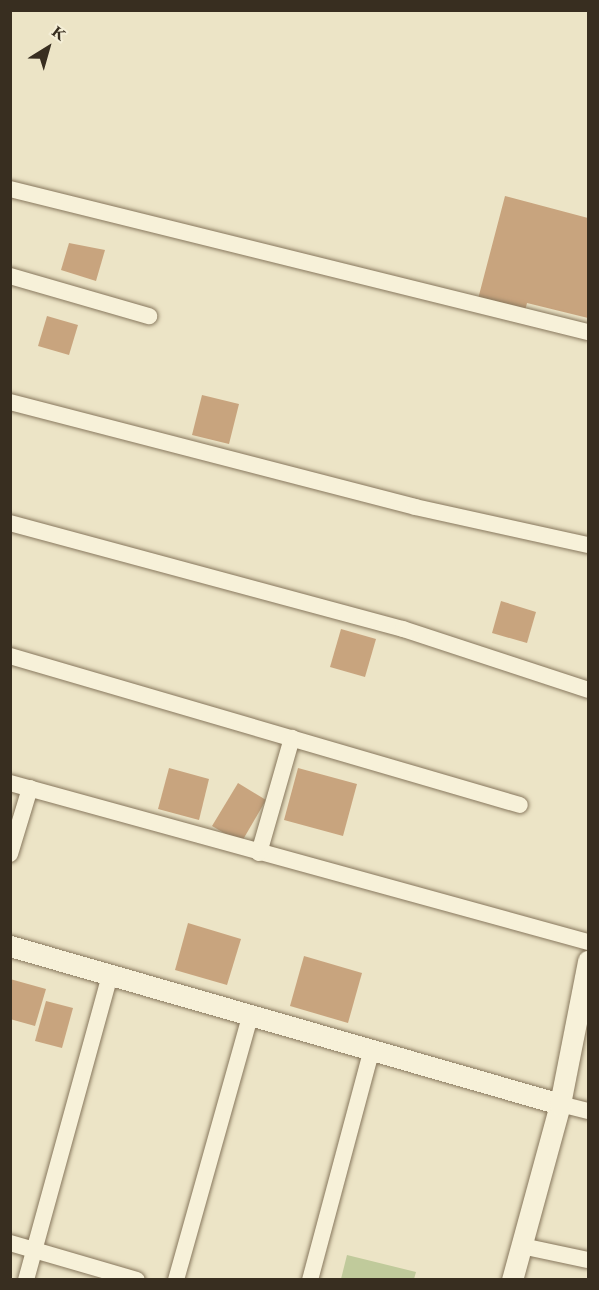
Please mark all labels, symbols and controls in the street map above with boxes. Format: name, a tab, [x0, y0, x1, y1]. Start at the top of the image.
north arrow	[18, 18, 78, 78]
text: K	[49, 23, 69, 44]

